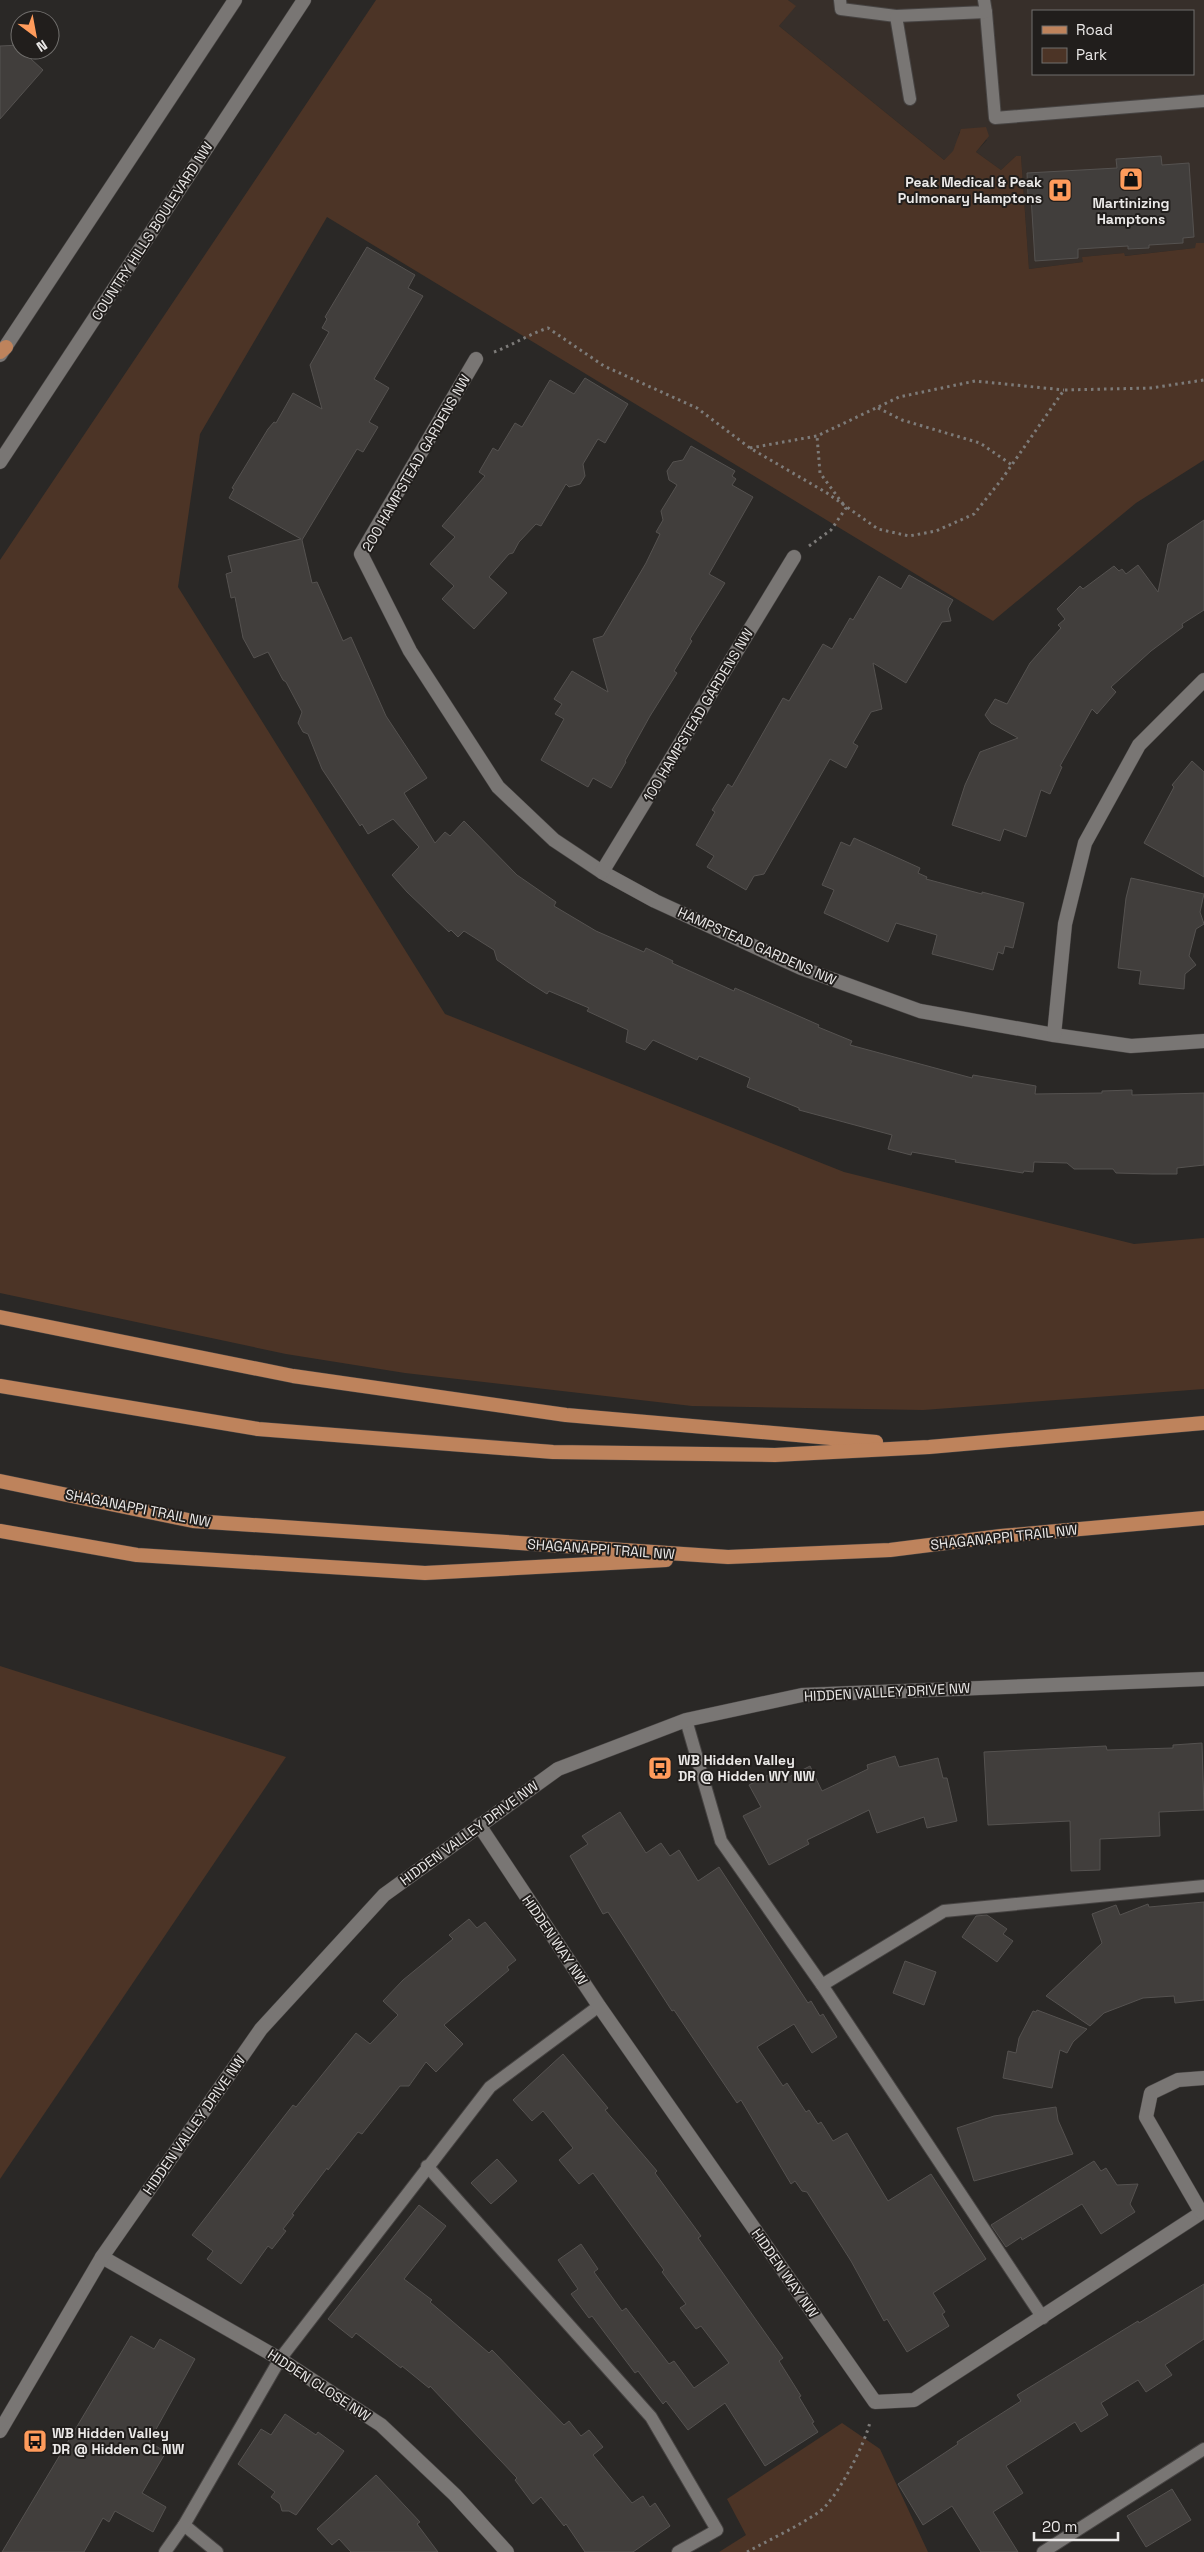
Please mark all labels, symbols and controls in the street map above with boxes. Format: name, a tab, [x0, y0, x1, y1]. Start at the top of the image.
north arrow	[10, 10, 60, 60]
legend	[1032, 10, 1194, 75]
text: Road	[1076, 20, 1113, 39]
text: N	[33, 36, 51, 56]
text: Park	[1076, 45, 1107, 64]
street label: COUNTRY HILLS BOULEVARD NW	[87, 138, 217, 324]
shop icon: Martinizing Hamptons	[1118, 166, 1144, 192]
place label: Peak Medical & Peak Pulmonary Hamptons	[898, 173, 1042, 207]
hospital icon: Peak Medical & Peak Pulmonary Hamptons	[1047, 177, 1073, 203]
place label: Martinizing Hamptons	[1093, 194, 1169, 228]
street label: 200 HAMPSTEAD GARDENS NW	[358, 371, 474, 555]
street label: 100 HAMPSTEAD GARDENS NW	[639, 625, 757, 805]
street label: HAMPSTEAD GARDENS NW	[675, 903, 839, 989]
street label: SHAGANAPPI TRAIL NW	[64, 1485, 212, 1531]
street label: SHAGANAPPI TRAIL NW	[930, 1520, 1078, 1554]
street label: SHAGANAPPI TRAIL NW	[527, 1535, 675, 1563]
street label: HIDDEN VALLEY DRIVE NW	[803, 1679, 971, 1705]
place label: WB Hidden Valley DR @ Hidden WY NW	[678, 1751, 816, 1785]
bus stop icon: WB Hidden Valley DR @ Hidden WY NW	[647, 1755, 673, 1781]
street label: HIDDEN VALLEY DRIVE NW	[396, 1777, 542, 1889]
street label: HIDDEN WAY NW	[518, 1892, 592, 1988]
street label: HIDDEN VALLEY DRIVE NW	[139, 2052, 249, 2198]
street label: HIDDEN WAY NW	[748, 2225, 822, 2321]
street label: HIDDEN CLOSE NW	[264, 2345, 374, 2425]
place label: WB Hidden Valley DR @ Hidden CL NW	[52, 2424, 185, 2458]
bus stop icon: WB Hidden Valley DR @ Hidden CL NW	[22, 2428, 48, 2454]
scale bar	[1034, 2510, 1118, 2542]
text: 20 m	[1042, 2517, 1077, 2536]

